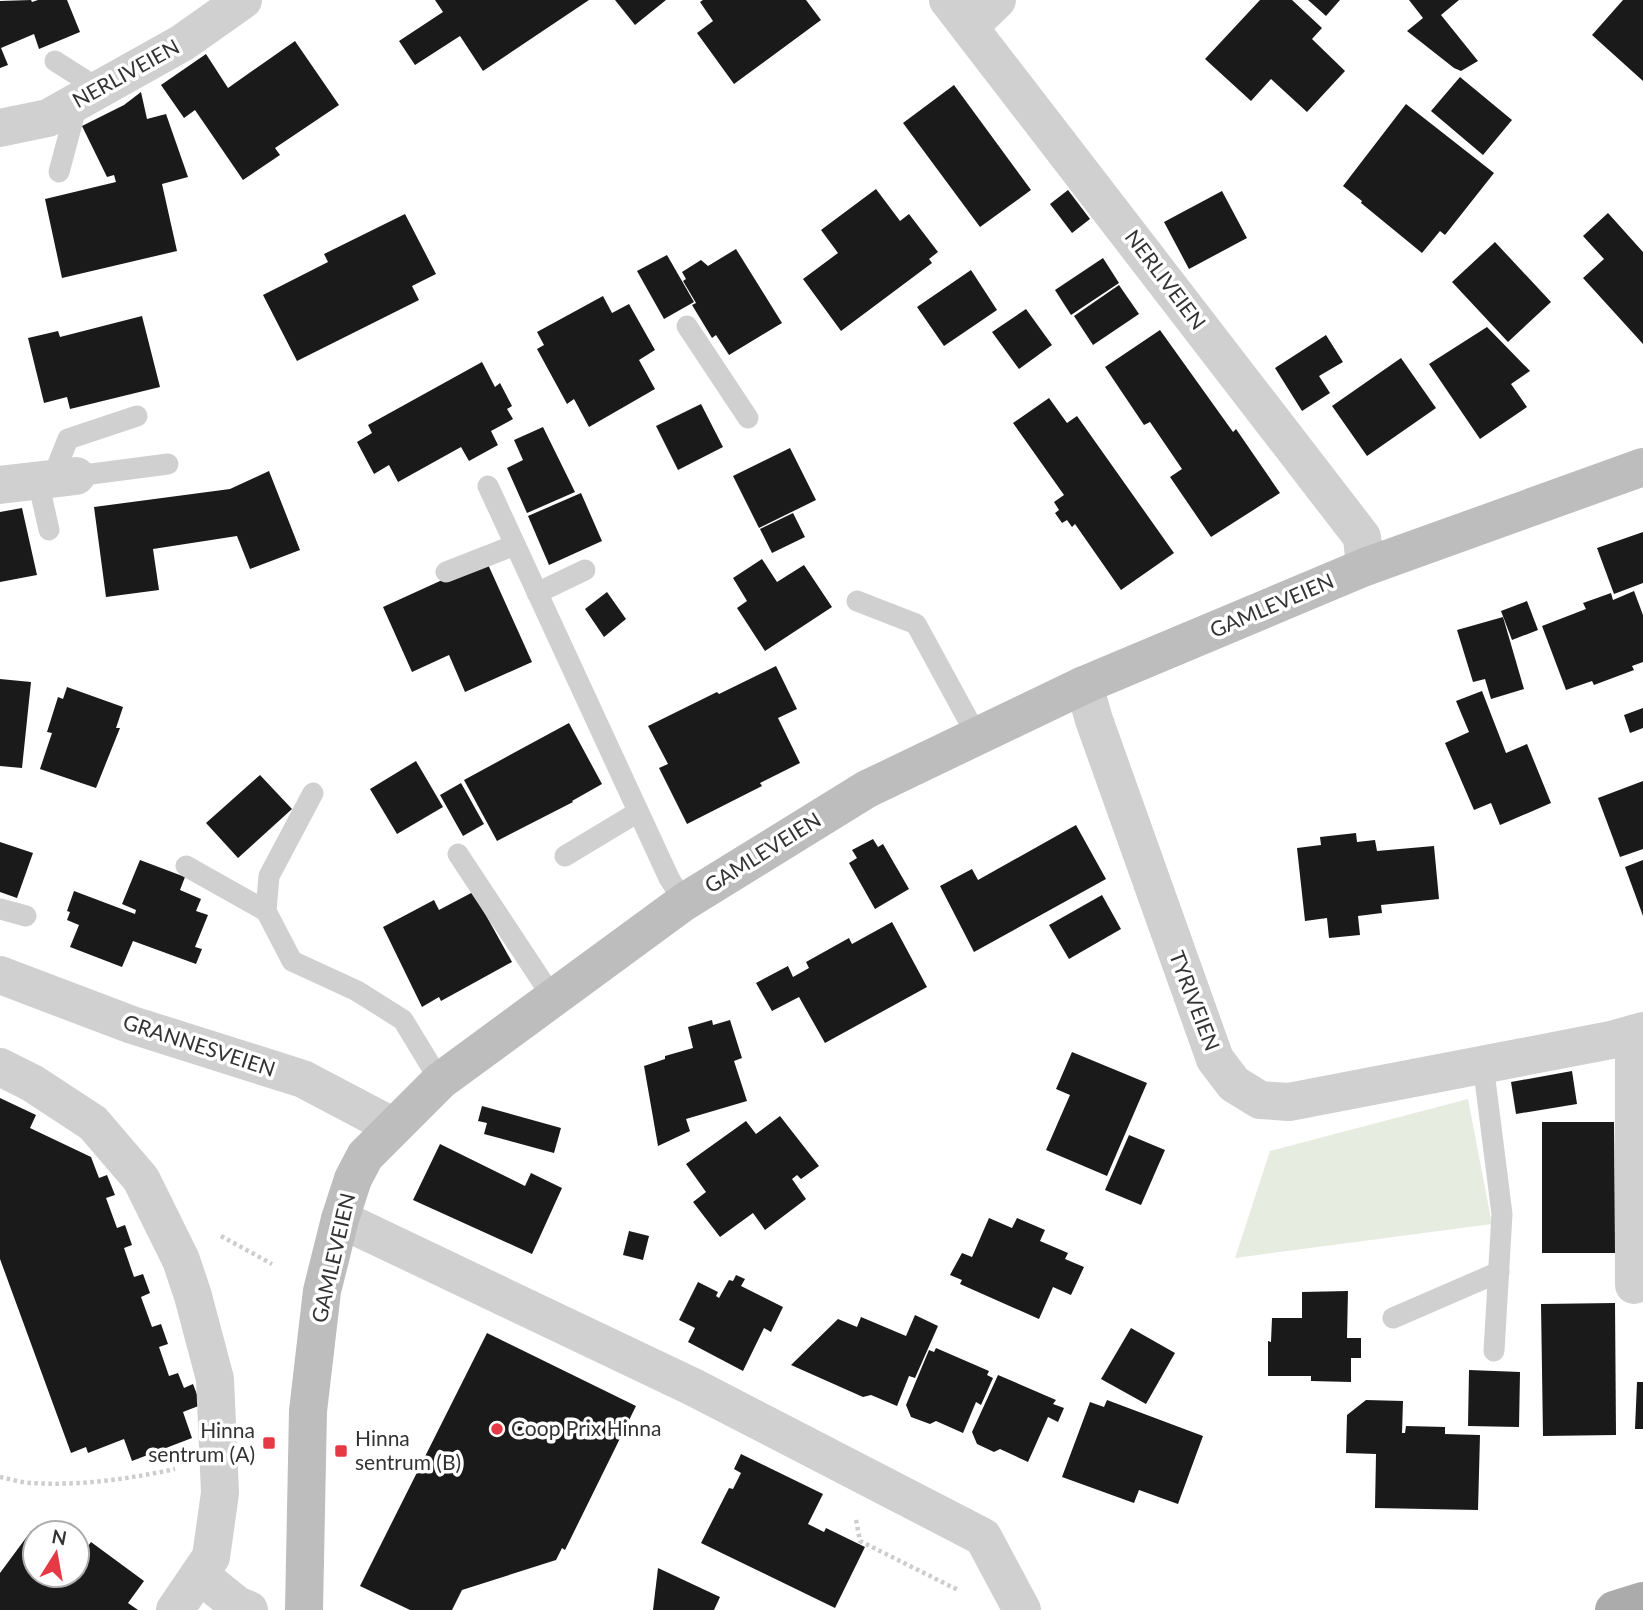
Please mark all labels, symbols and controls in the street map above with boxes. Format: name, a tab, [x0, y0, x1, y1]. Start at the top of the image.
street label: NERLIVEIEN	[67, 33, 183, 112]
street label: NERLIVEIEN	[1121, 224, 1212, 334]
street label: GAMLEVEIEN	[1206, 567, 1337, 642]
street label: GAMLEVEIEN	[700, 806, 825, 897]
street label: TYRIVEIEN	[1165, 947, 1226, 1054]
street label: GRANNESVEIEN	[120, 1008, 279, 1081]
street label: GAMLEVEIEN	[305, 1190, 360, 1325]
place label: Coop Prix Hinna	[511, 1415, 662, 1440]
place label: Hinna sentrum (A)	[148, 1417, 255, 1466]
marker: Coop Prix Hinna	[489, 1421, 505, 1437]
place label: Hinna sentrum (B)	[355, 1425, 461, 1474]
marker: Hinna sentrum (A)	[261, 1435, 277, 1451]
marker: Hinna sentrum (B)	[333, 1443, 349, 1459]
north arrow	[21, 1519, 91, 1589]
text: N	[50, 1524, 69, 1550]

